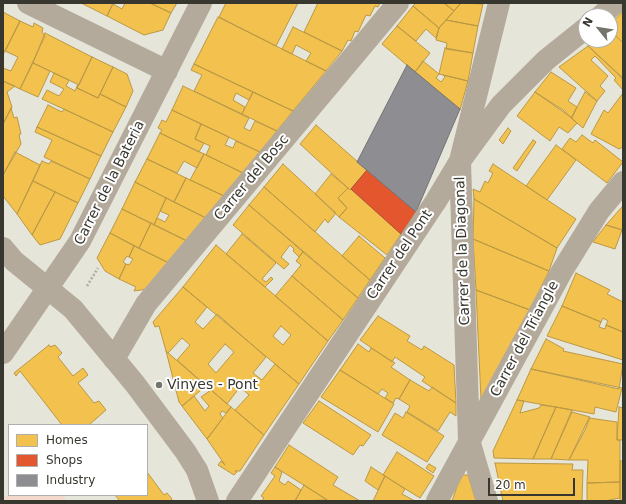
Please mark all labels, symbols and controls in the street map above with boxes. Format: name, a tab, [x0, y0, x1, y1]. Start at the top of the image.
north arrow	[578, 8, 618, 48]
text: N	[580, 15, 596, 29]
street label: Carrer de la Bateria	[71, 118, 149, 248]
street label: Carrer del Bosc	[211, 132, 293, 224]
street label: Carrer de la Diagonal	[452, 176, 474, 326]
street label: Carrer del Pont	[364, 207, 436, 303]
street label: Carrer del Triangle	[487, 278, 563, 400]
place label: Vinyes - Pont	[167, 377, 258, 393]
marker: Vinyes - Pont	[154, 380, 164, 390]
legend	[8, 424, 148, 496]
text: Homes	[46, 433, 88, 447]
text: Shops	[46, 453, 82, 467]
scale bar	[490, 470, 577, 496]
text: Industry	[46, 473, 95, 487]
text: 20 m	[495, 478, 526, 492]

